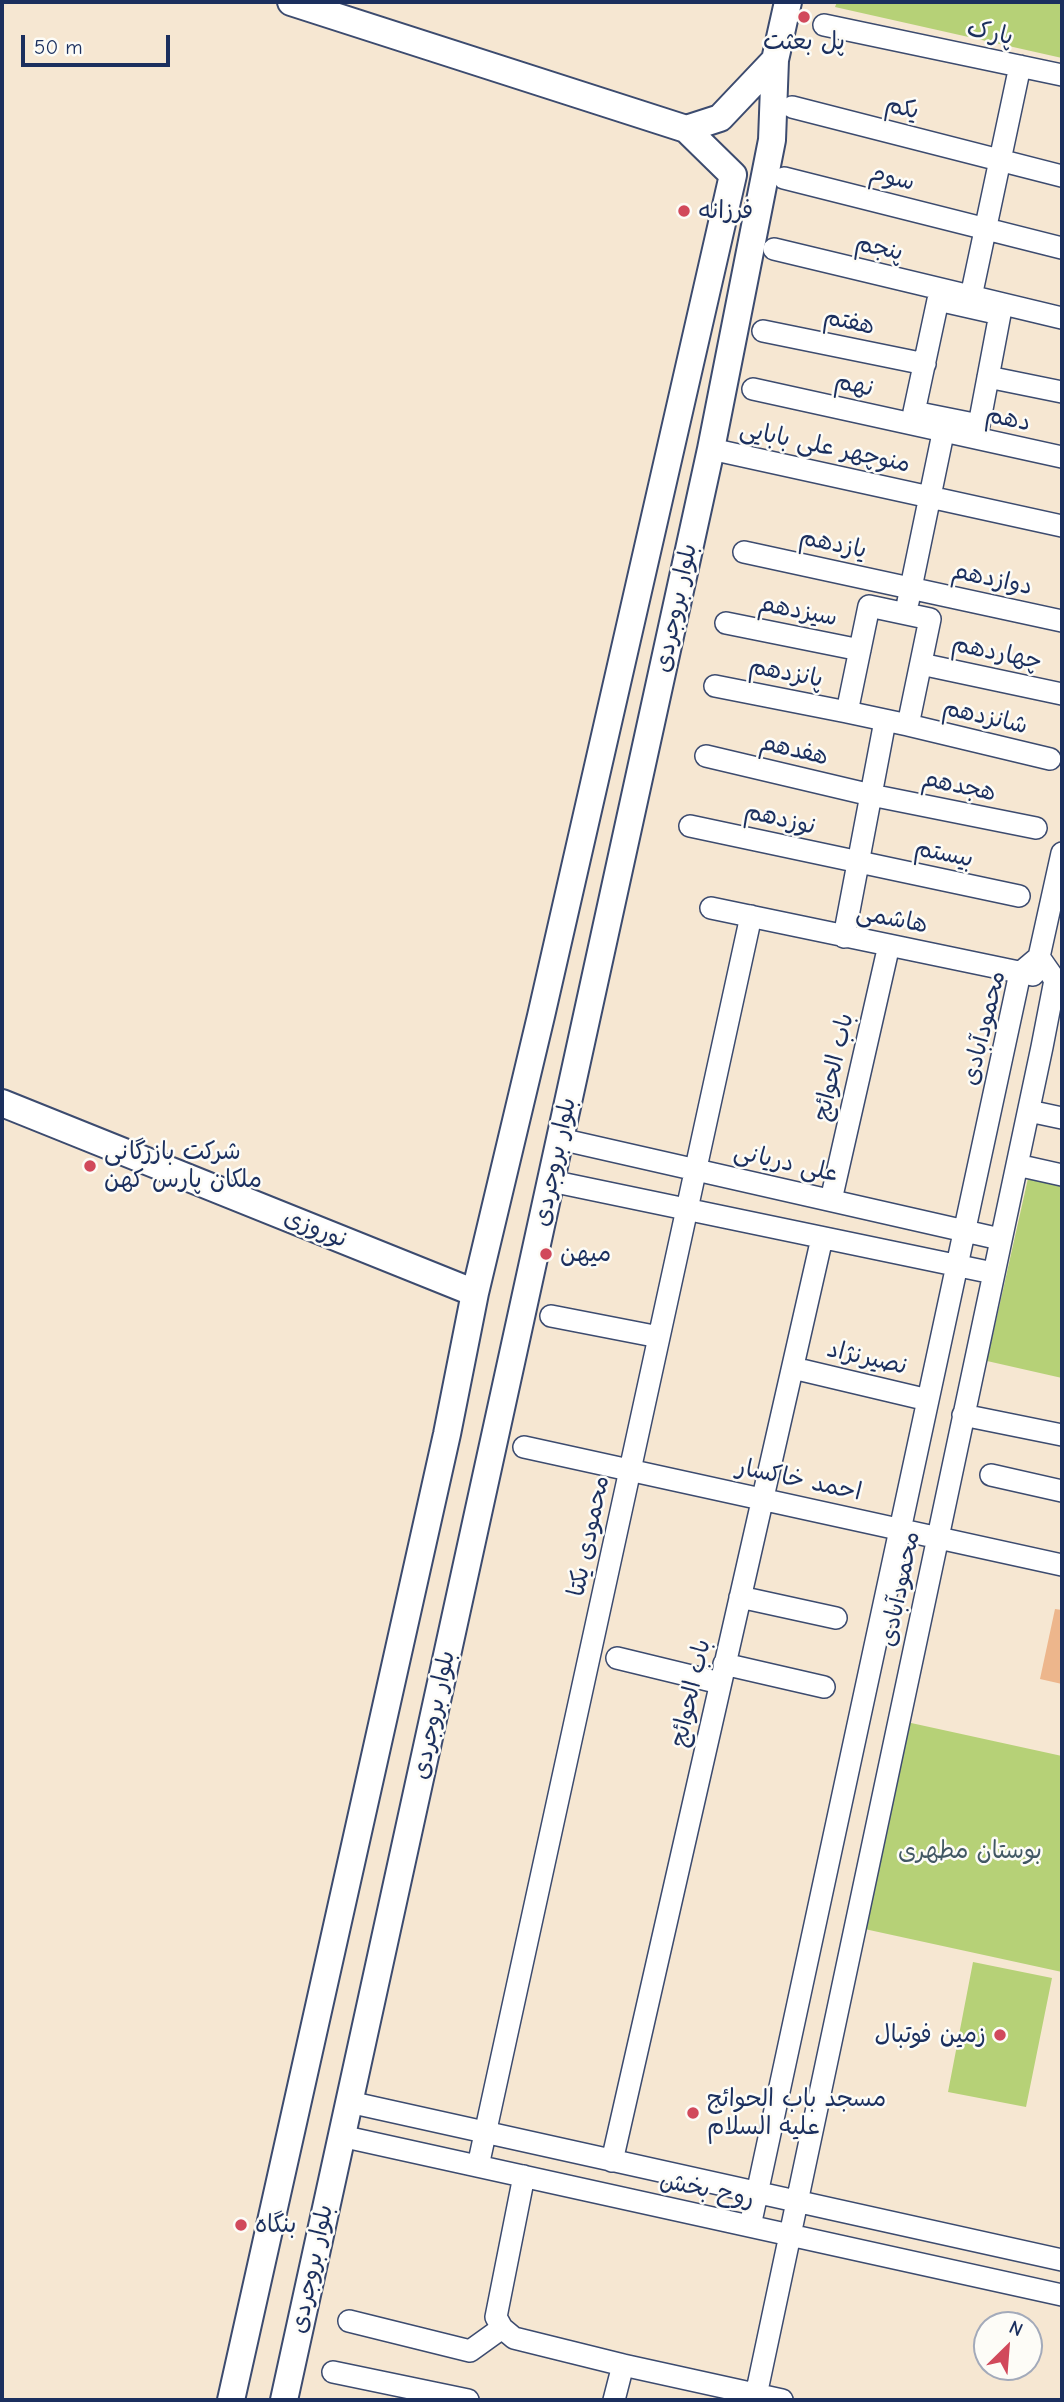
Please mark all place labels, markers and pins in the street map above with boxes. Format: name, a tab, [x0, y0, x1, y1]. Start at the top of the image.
marker: پل بعثت	[796, 9, 812, 25]
place label: پل بعثت	[763, 28, 845, 56]
place label: فرزانه	[698, 197, 753, 225]
marker: فرزانه	[676, 203, 692, 219]
place label: شرکت بازرگانی ملکان پارس کهن	[104, 1138, 262, 1194]
marker: شرکت بازرگانی ملکان پارس کهن	[82, 1158, 98, 1174]
place label: میهن	[560, 1240, 611, 1268]
marker: میهن	[538, 1246, 554, 1262]
place label: زمین فوتبال	[875, 2021, 986, 2049]
marker: زمین فوتبال	[992, 2027, 1008, 2043]
place label: مسجد باب الحوائج علیه السلام	[707, 2085, 886, 2141]
marker: مسجد باب الحوائج علیه السلام	[685, 2105, 701, 2121]
place label: بنگاه	[255, 2211, 296, 2239]
marker: بنگاه	[233, 2217, 249, 2233]

